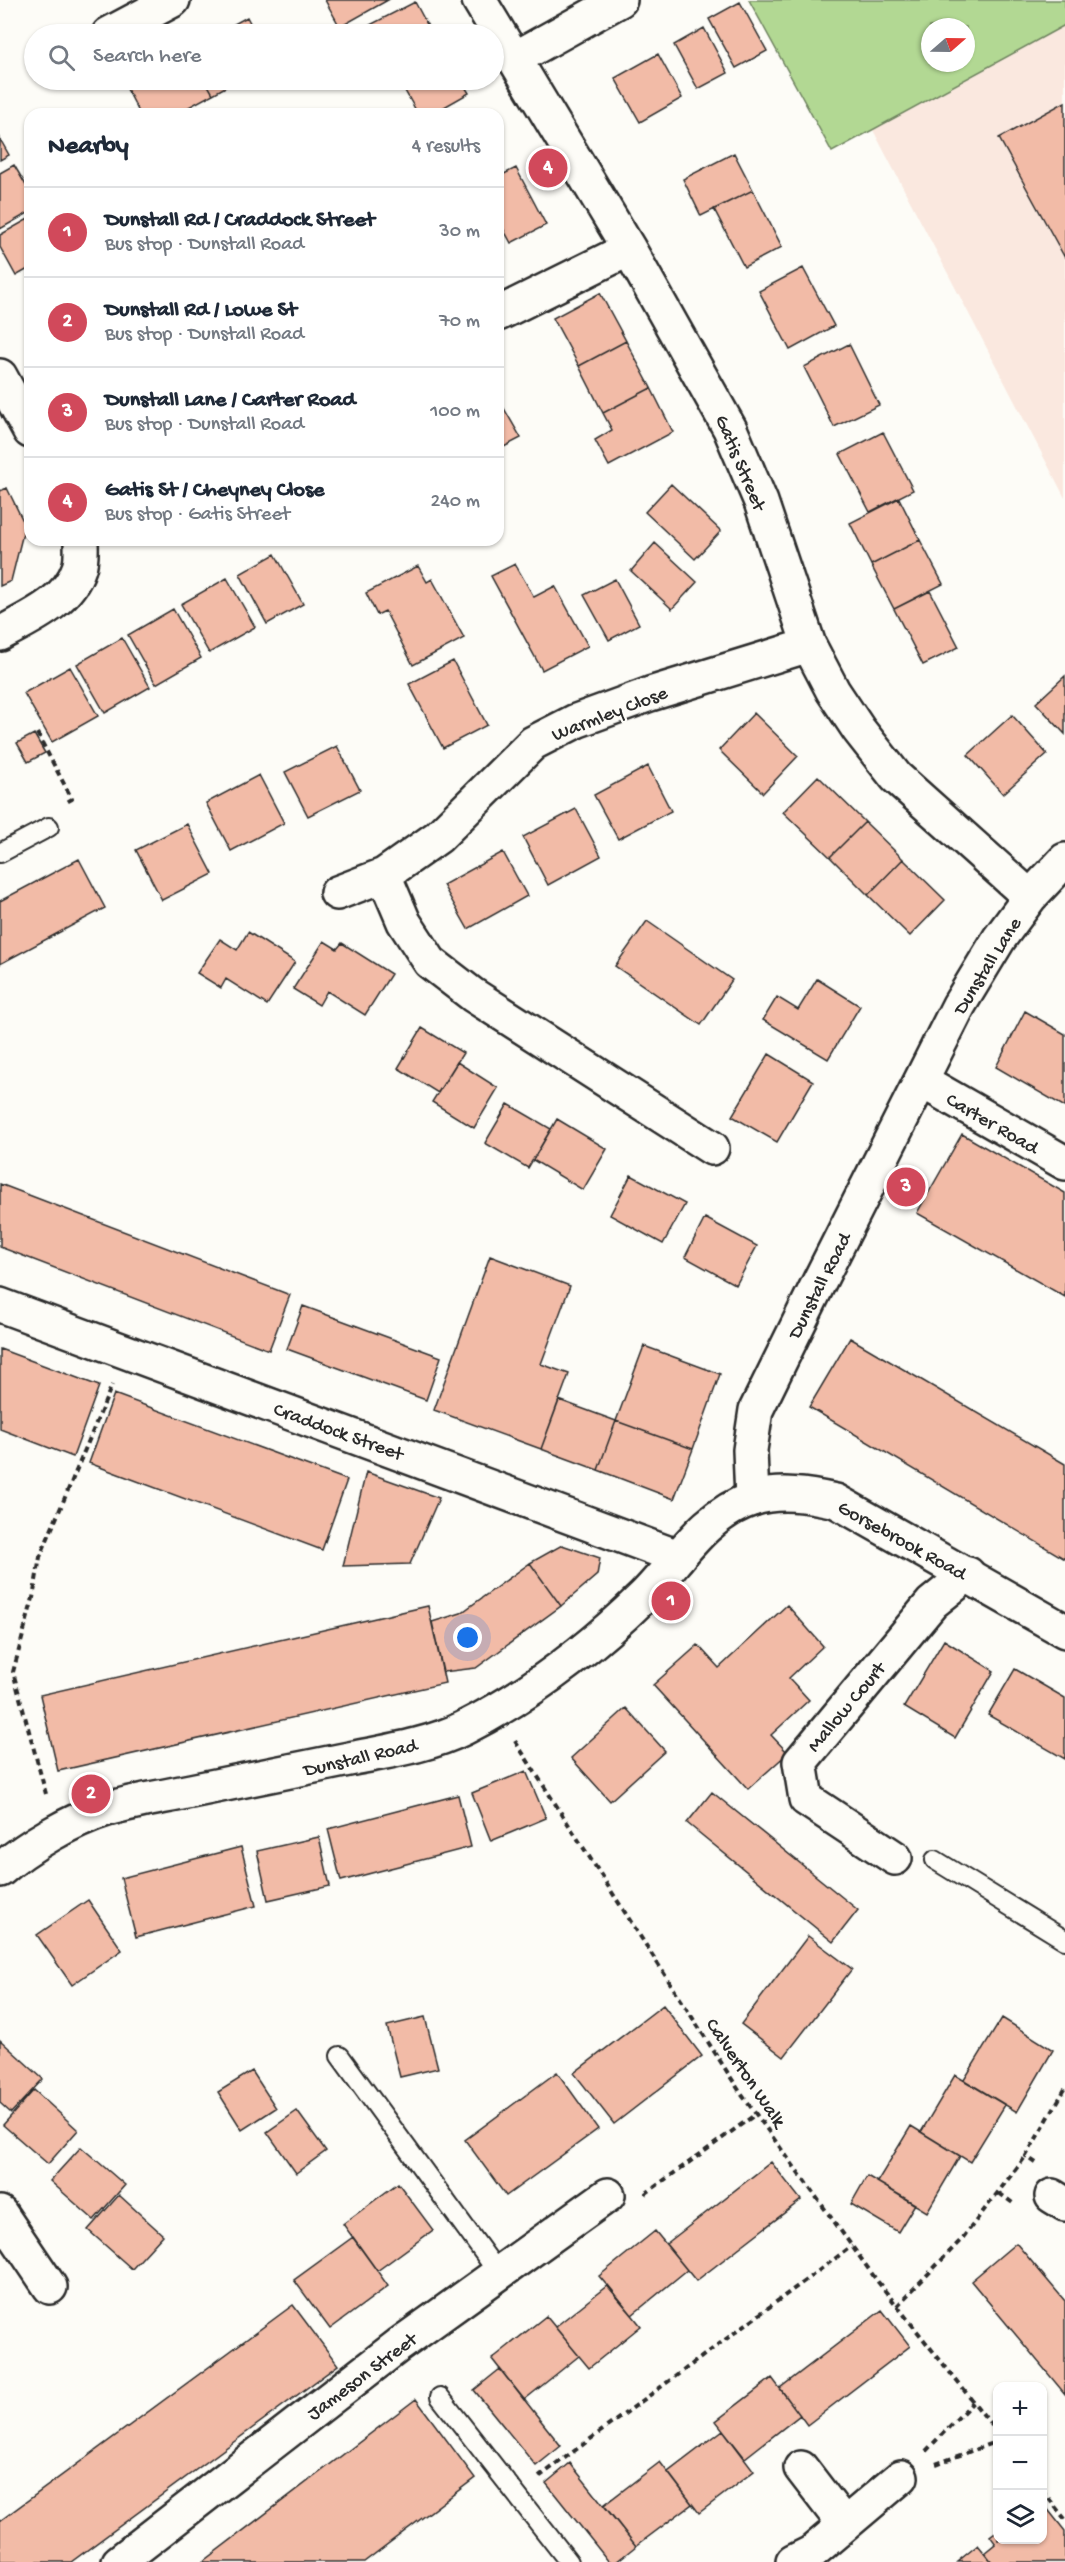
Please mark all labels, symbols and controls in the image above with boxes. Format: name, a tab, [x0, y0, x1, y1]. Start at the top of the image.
north arrow	[921, 18, 975, 72]
search box	[24, 24, 504, 90]
icon: search	[45, 41, 78, 74]
text: Search here	[93, 44, 201, 70]
text: Nearby	[48, 132, 129, 163]
text: 4 results	[412, 136, 480, 159]
pin: 4	[528, 146, 568, 190]
text: Dunstall Rd / Craddock Street	[105, 208, 375, 234]
text: 1	[63, 221, 72, 244]
text: 30 m	[439, 221, 480, 244]
text: Bus stop · Dunstall Road	[105, 234, 304, 257]
text: Dunstall Rd / Lowe St	[105, 298, 297, 324]
text: 2	[63, 311, 72, 334]
text: 70 m	[439, 311, 480, 334]
text: Bus stop · Dunstall Road	[105, 324, 304, 347]
text: Dunstall Lane / Carter Road	[105, 388, 355, 414]
text: 3	[62, 401, 73, 424]
text: 100 m	[430, 401, 480, 424]
street label: Gatis Street	[708, 412, 770, 516]
text: Bus stop · Dunstall Road	[105, 414, 304, 437]
text: Gatis St / Cheyney Close	[105, 478, 324, 504]
text: 4	[63, 491, 72, 514]
text: 240 m	[430, 491, 480, 514]
text: Bus stop · Gatis Street	[105, 504, 290, 527]
street label: Warmley Close	[549, 682, 672, 748]
street label: Dunstall Lane	[949, 913, 1028, 1021]
street label: Carter Road	[941, 1089, 1044, 1162]
pin: 3	[886, 1164, 926, 1210]
street label: Dunstall Road	[784, 1228, 859, 1345]
street label: Craddock Street	[270, 1399, 408, 1468]
street label: Gorsebrook Road	[833, 1497, 972, 1588]
pin: 1	[652, 1578, 690, 1624]
your location	[453, 1623, 482, 1652]
street label: Mallow Court	[803, 1657, 893, 1758]
street label: Dunstall Road	[300, 1735, 422, 1784]
pin: 2	[72, 1772, 110, 1816]
street label: Calverton Walk	[699, 2015, 790, 2135]
street label: Jameson Street	[304, 2328, 424, 2427]
map controls	[993, 2382, 1047, 2544]
button: +	[993, 2382, 1047, 2436]
button: −	[993, 2436, 1047, 2490]
button: layers	[993, 2490, 1047, 2544]

